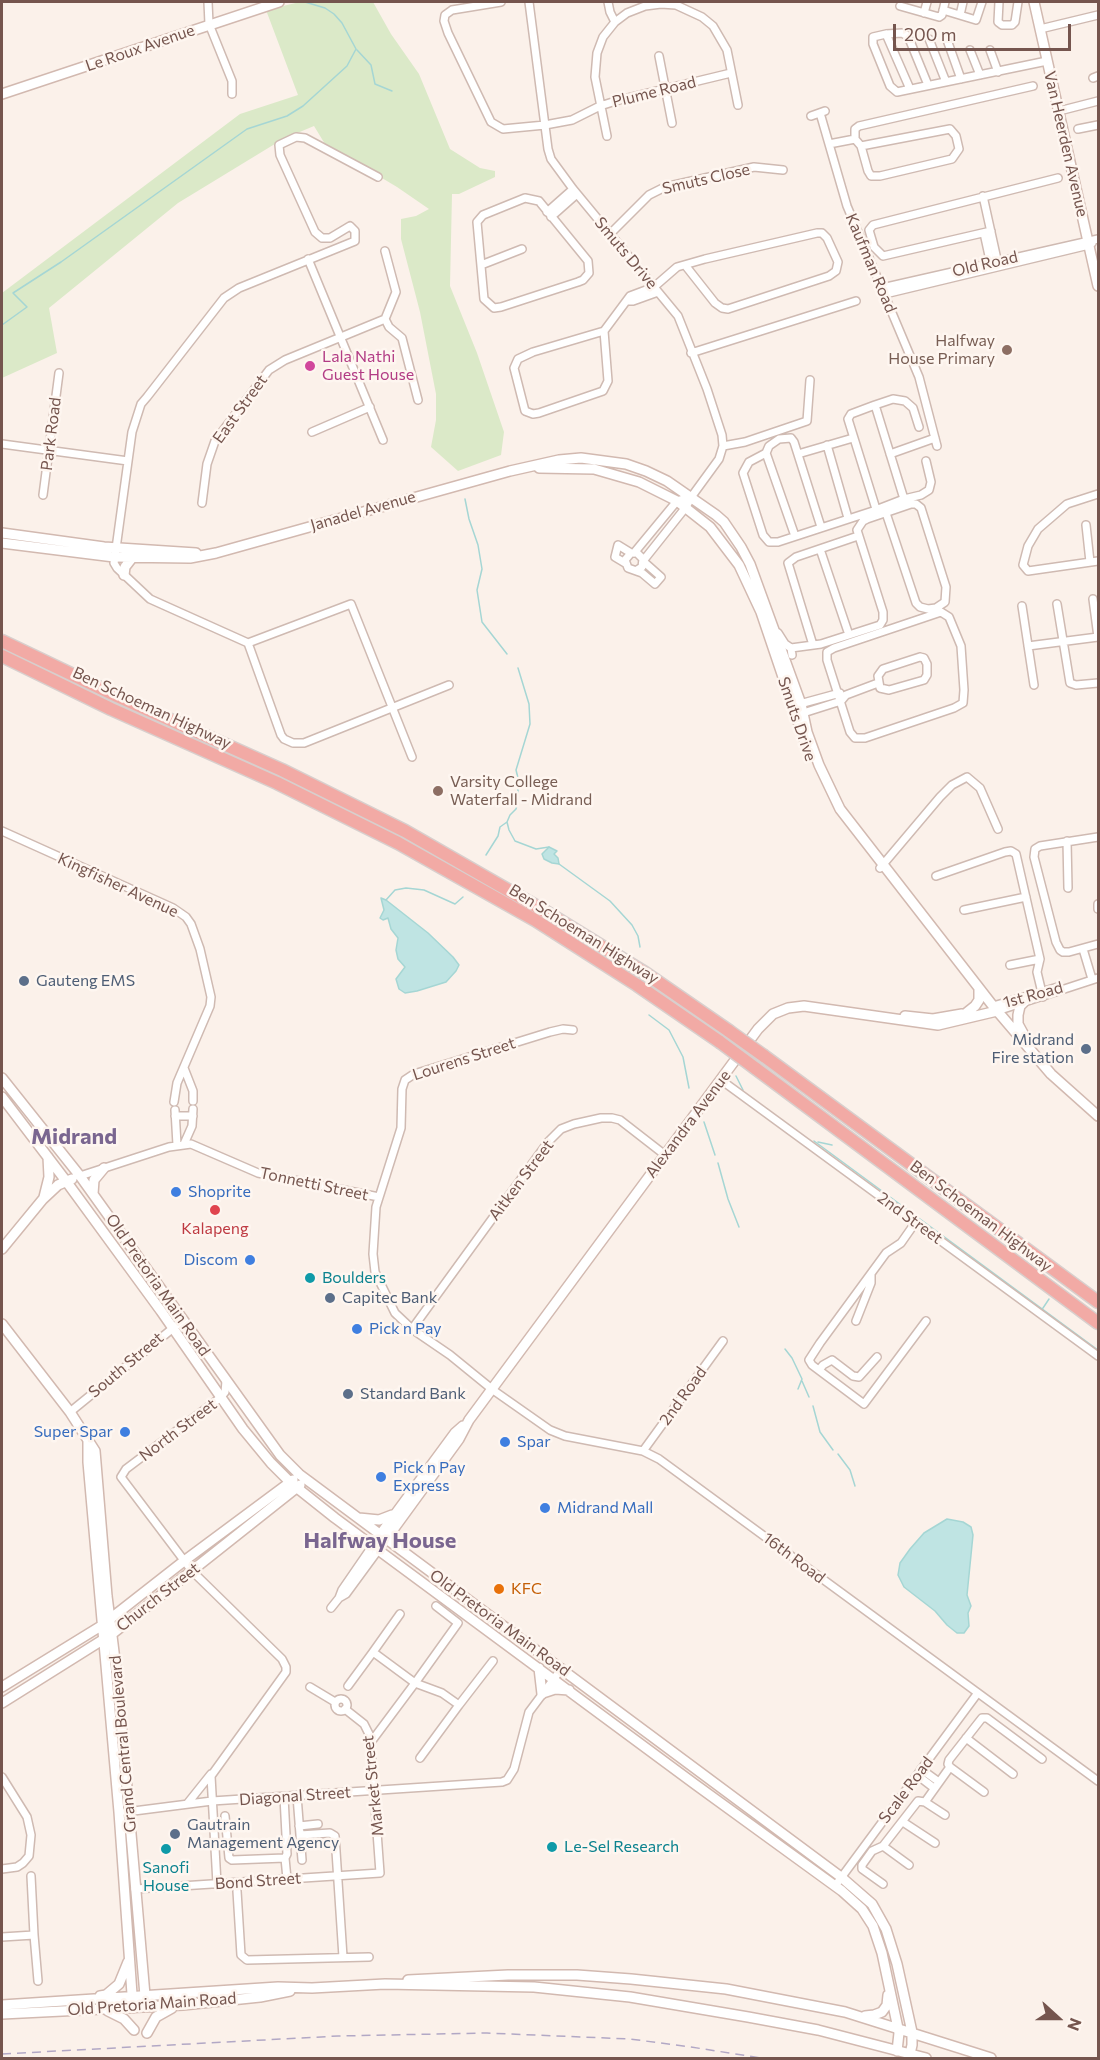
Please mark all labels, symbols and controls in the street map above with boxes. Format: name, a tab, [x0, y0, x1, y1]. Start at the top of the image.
scale bar	[896, 12, 1074, 50]
street label: Le Roux Avenue	[83, 20, 197, 76]
text: 200 m	[904, 23, 957, 45]
street label: Van Heerden Avenue	[1040, 69, 1092, 219]
street label: Plume Road	[610, 72, 698, 112]
street label: Smuts Close	[660, 160, 752, 198]
street label: Kaufman Road	[841, 210, 901, 316]
street label: Smuts Drive	[590, 213, 662, 293]
street label: Old Road	[950, 247, 1020, 281]
place label: Halfway House Primary	[888, 331, 995, 369]
marker: Halfway House Primary	[1000, 343, 1014, 357]
place label: Lala Nathi Guest House	[322, 347, 414, 385]
marker: Lala Nathi Guest House	[303, 359, 317, 373]
street label: East Street	[209, 371, 271, 447]
street label: Park Road	[37, 396, 65, 472]
street label: Janadel Avenue	[308, 487, 418, 535]
street label: Ben Schoeman Highway	[70, 663, 234, 753]
street label: Smuts Drive	[774, 674, 820, 764]
place label: Varsity College Waterfall - Midrand	[450, 772, 592, 810]
marker: Varsity College Waterfall - Midrand	[431, 784, 445, 798]
street label: Kingfisher Avenue	[55, 849, 181, 921]
street label: Ben Schoeman Highway	[506, 880, 662, 988]
place label: Gauteng EMS	[36, 971, 135, 991]
marker: Gauteng EMS	[17, 974, 31, 988]
street label: 1st Road	[1001, 978, 1065, 1012]
place label: Midrand Fire station	[992, 1030, 1074, 1068]
street label: Lourens Street	[410, 1033, 518, 1085]
marker: Midrand Fire station	[1079, 1042, 1093, 1056]
street label: Alexandra Avenue	[641, 1066, 735, 1182]
district label: Midrand	[31, 1124, 117, 1150]
street label: Aitken Street	[484, 1136, 558, 1224]
street label: Ben Schoeman Highway	[906, 1156, 1056, 1276]
street label: Tonnetti Street	[258, 1163, 370, 1205]
place label: Shoprite	[188, 1182, 251, 1202]
marker: Shoprite	[169, 1185, 183, 1199]
street label: 2nd Street	[874, 1188, 946, 1248]
marker: Kalapeng	[208, 1203, 222, 1217]
street label: Old Pretoria Main Road	[102, 1210, 214, 1360]
place label: Kalapeng	[181, 1219, 249, 1239]
place label: Discom	[183, 1250, 238, 1270]
marker: Discom	[243, 1253, 257, 1267]
place label: Boulders	[322, 1268, 386, 1288]
marker: Boulders	[303, 1271, 317, 1285]
place label: Capitec Bank	[342, 1288, 437, 1308]
marker: Capitec Bank	[323, 1291, 337, 1305]
place label: Pick n Pay	[369, 1319, 442, 1339]
marker: Pick n Pay	[350, 1322, 364, 1336]
street label: South Street	[85, 1328, 167, 1402]
street label: 2nd Road	[655, 1363, 711, 1429]
place label: Standard Bank	[360, 1384, 466, 1404]
marker: Standard Bank	[341, 1387, 355, 1401]
street label: North Street	[135, 1395, 221, 1465]
place label: Super Spar	[34, 1422, 113, 1442]
marker: Super Spar	[118, 1425, 132, 1439]
place label: Spar	[517, 1432, 551, 1452]
marker: Spar	[498, 1435, 512, 1449]
place label: Pick n Pay Express	[393, 1458, 466, 1496]
marker: Pick n Pay Express	[374, 1470, 388, 1484]
place label: Midrand Mall	[557, 1498, 653, 1518]
marker: Midrand Mall	[538, 1501, 552, 1515]
district label: Halfway House	[304, 1528, 456, 1554]
street label: 16th Road	[759, 1528, 829, 1588]
street label: Church Street	[112, 1558, 204, 1636]
street label: Old Pretoria Main Road	[426, 1566, 574, 1680]
place label: KFC	[511, 1579, 542, 1599]
marker: KFC	[492, 1582, 506, 1596]
street label: Grand Central Boulevard	[106, 1655, 140, 1833]
street label: Market Street	[358, 1735, 388, 1837]
street label: Scale Road	[875, 1753, 937, 1827]
street label: Diagonal Street	[238, 1783, 352, 1809]
place label: Gautrain Management Agency	[187, 1815, 339, 1853]
marker: Gautrain Management Agency	[168, 1827, 182, 1841]
place label: Le-Sel Research	[564, 1837, 679, 1857]
marker: Le-Sel Research	[545, 1840, 559, 1854]
marker: Sanofi House	[159, 1842, 173, 1856]
place label: Sanofi House	[143, 1858, 189, 1896]
street label: Bond Street	[214, 1868, 302, 1894]
north arrow	[1028, 1988, 1088, 2048]
street label: Old Pretoria Main Road	[67, 1989, 237, 2019]
text: N	[1064, 2016, 1086, 2034]

